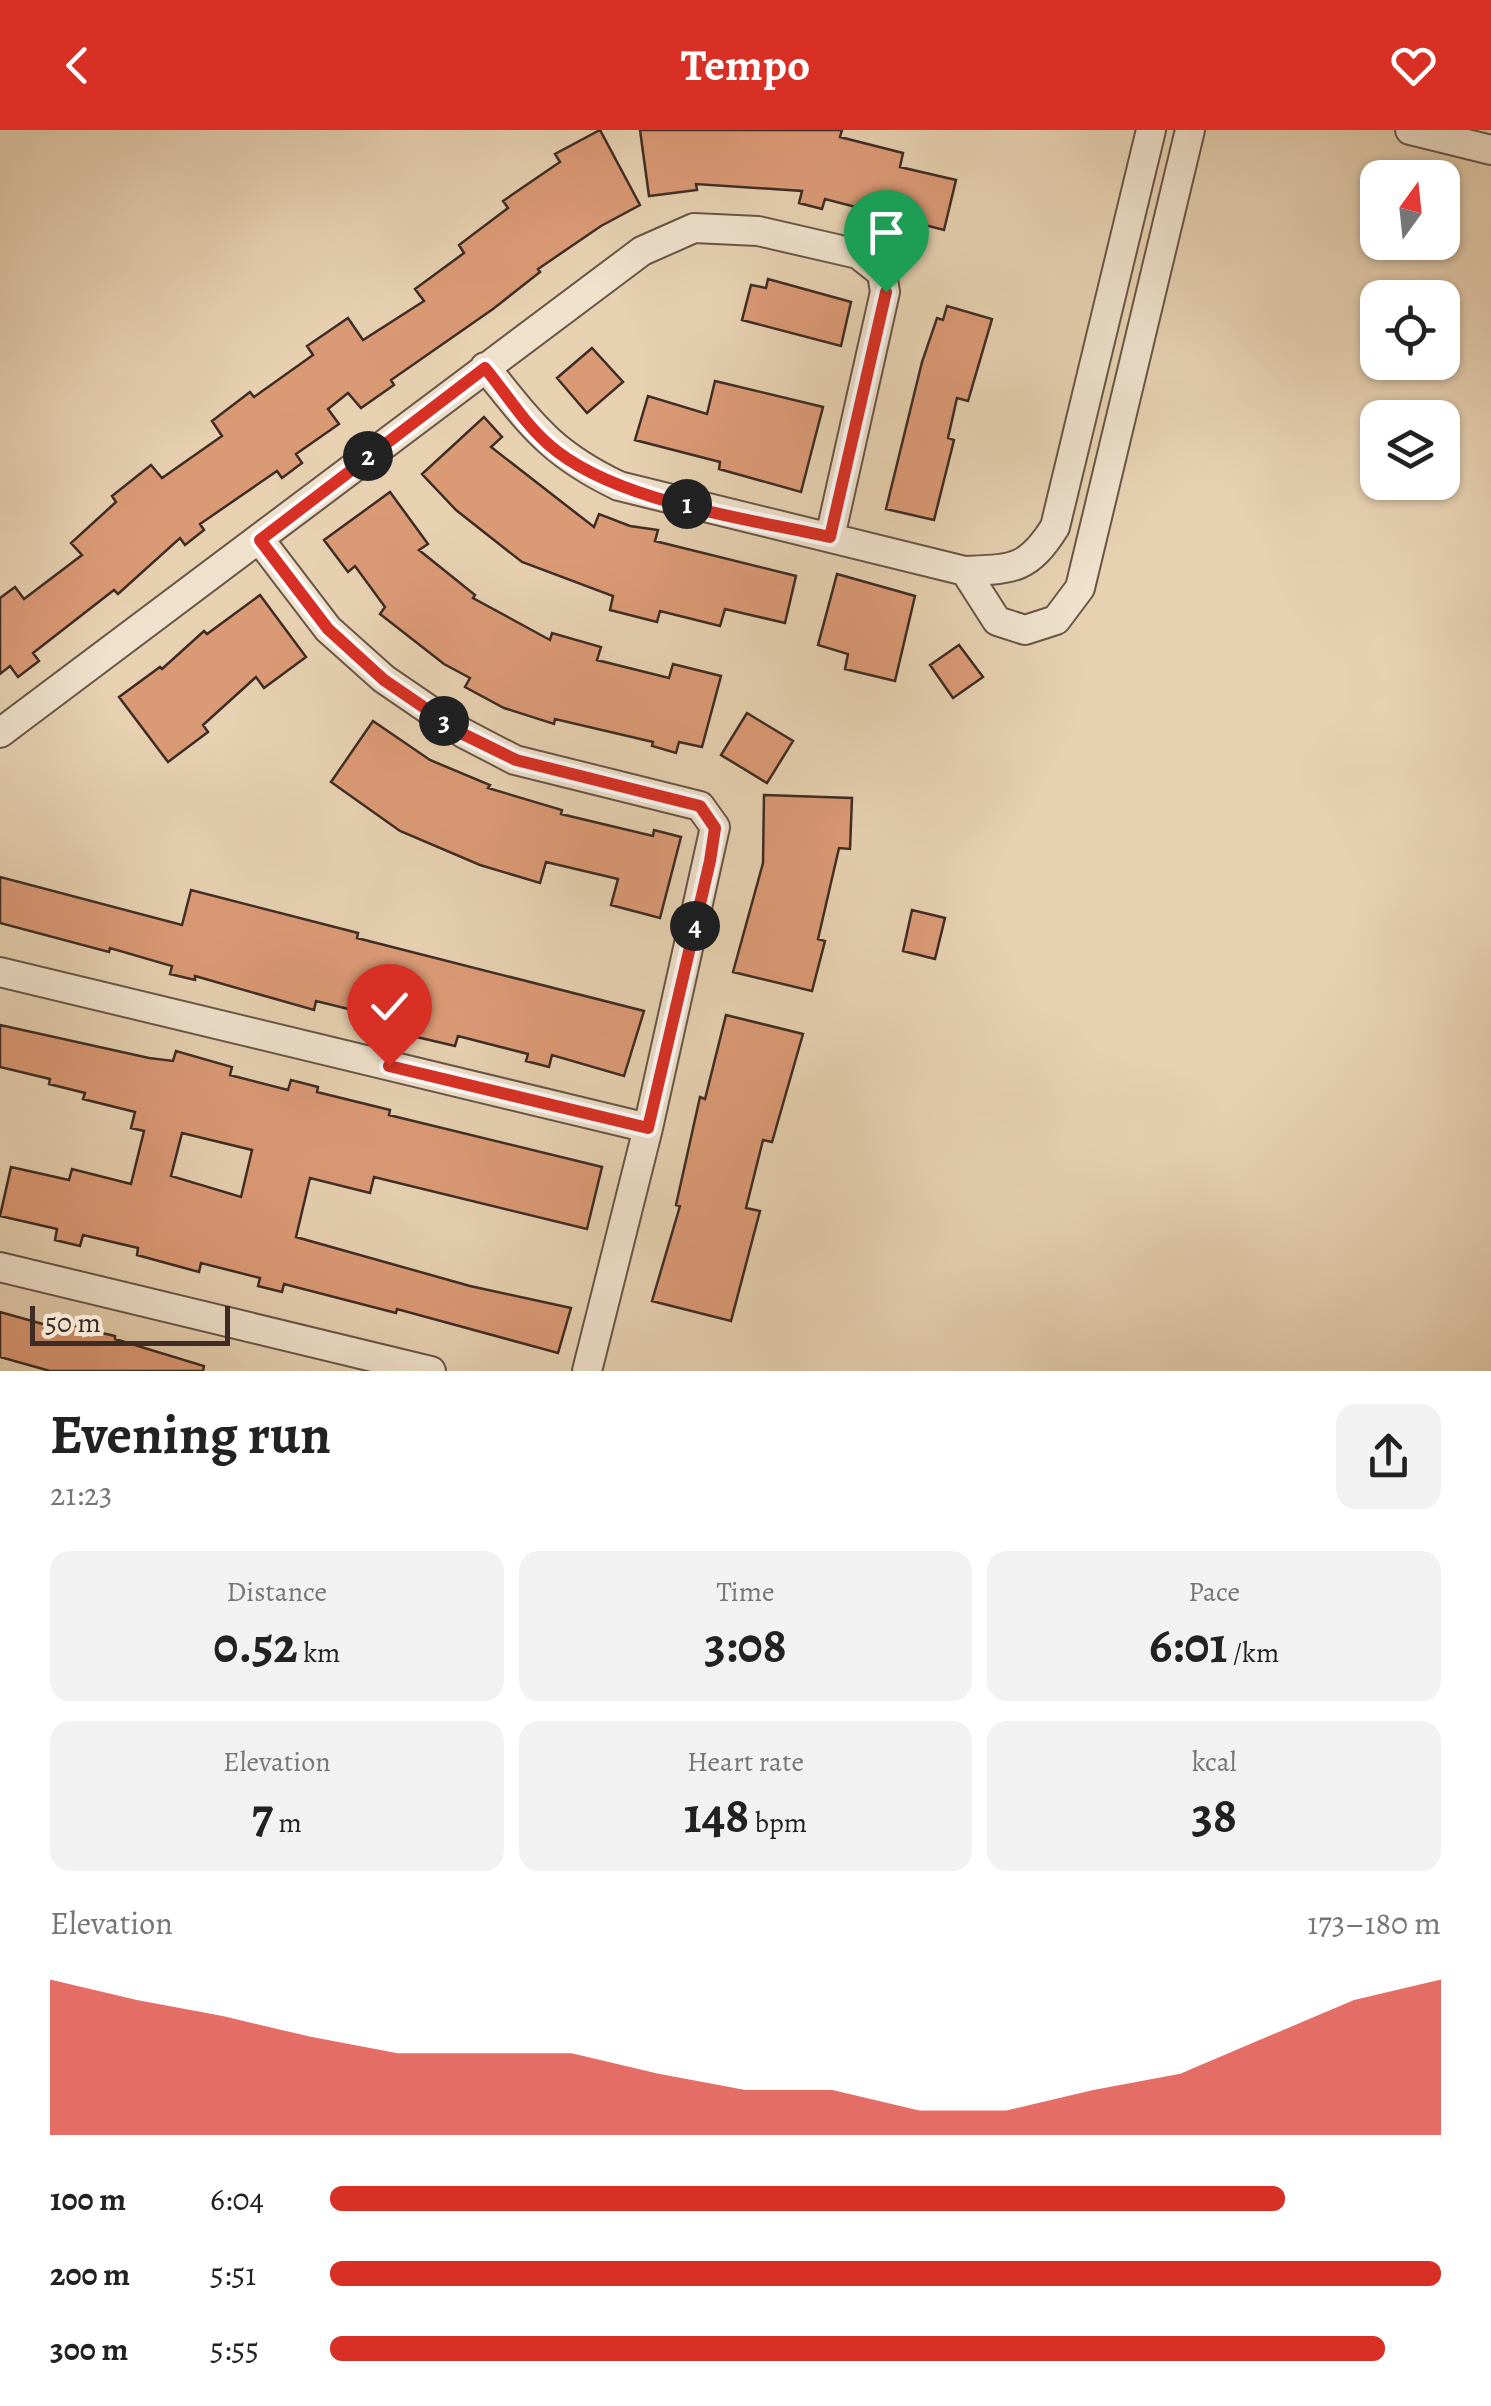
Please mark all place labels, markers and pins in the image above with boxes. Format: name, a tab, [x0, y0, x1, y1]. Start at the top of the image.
pin	[844, 190, 929, 293]
pin: 2	[343, 431, 393, 481]
pin: 1	[662, 479, 712, 529]
pin: 3	[419, 696, 469, 746]
pin: 4	[670, 901, 720, 951]
pin	[347, 964, 432, 1067]

